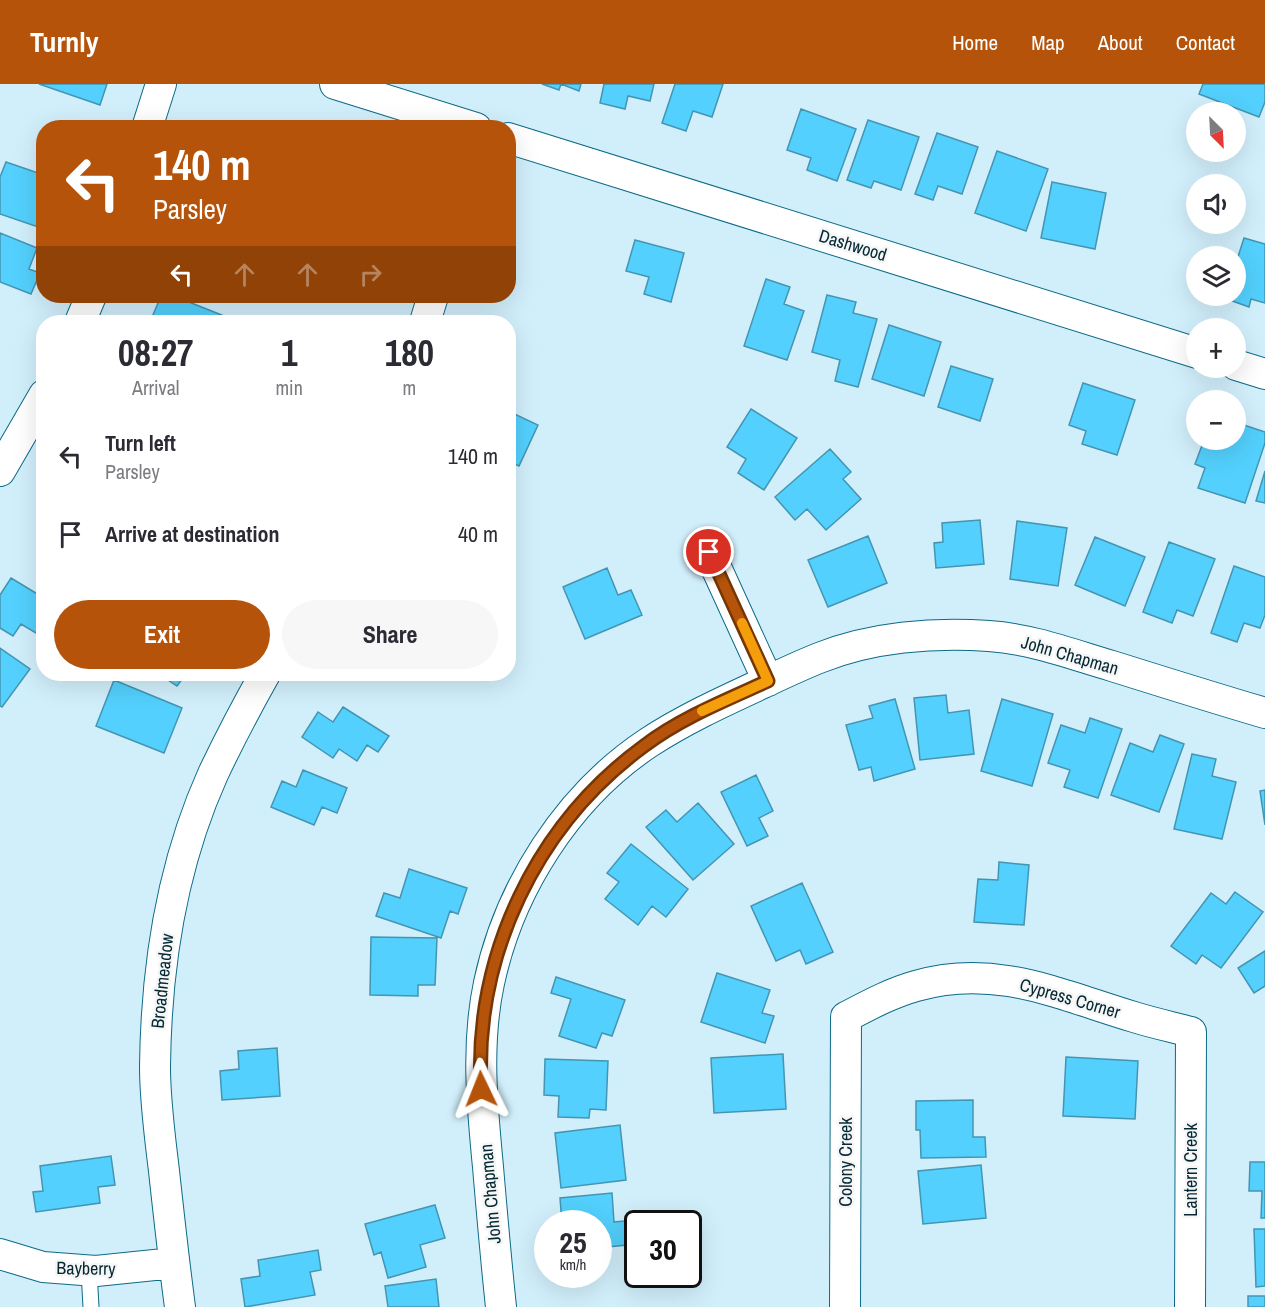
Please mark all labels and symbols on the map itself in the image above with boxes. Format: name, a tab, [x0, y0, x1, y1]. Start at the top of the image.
north arrow	[1186, 102, 1246, 162]
street label: Dashwood	[816, 223, 890, 267]
pin	[683, 526, 734, 577]
street label: John Chapman	[1018, 629, 1122, 681]
street label: Broadmeadow	[145, 932, 179, 1030]
street label: Cypress Corner	[1017, 972, 1123, 1024]
position arrow	[449, 1057, 513, 1121]
street label: Colony Creek	[833, 1117, 858, 1207]
street label: Lantern Creek	[1178, 1123, 1203, 1217]
street label: John Chapman	[473, 1143, 507, 1245]
speed limit sign: 30	[624, 1210, 702, 1288]
street label: Bayberry	[56, 1255, 116, 1281]

